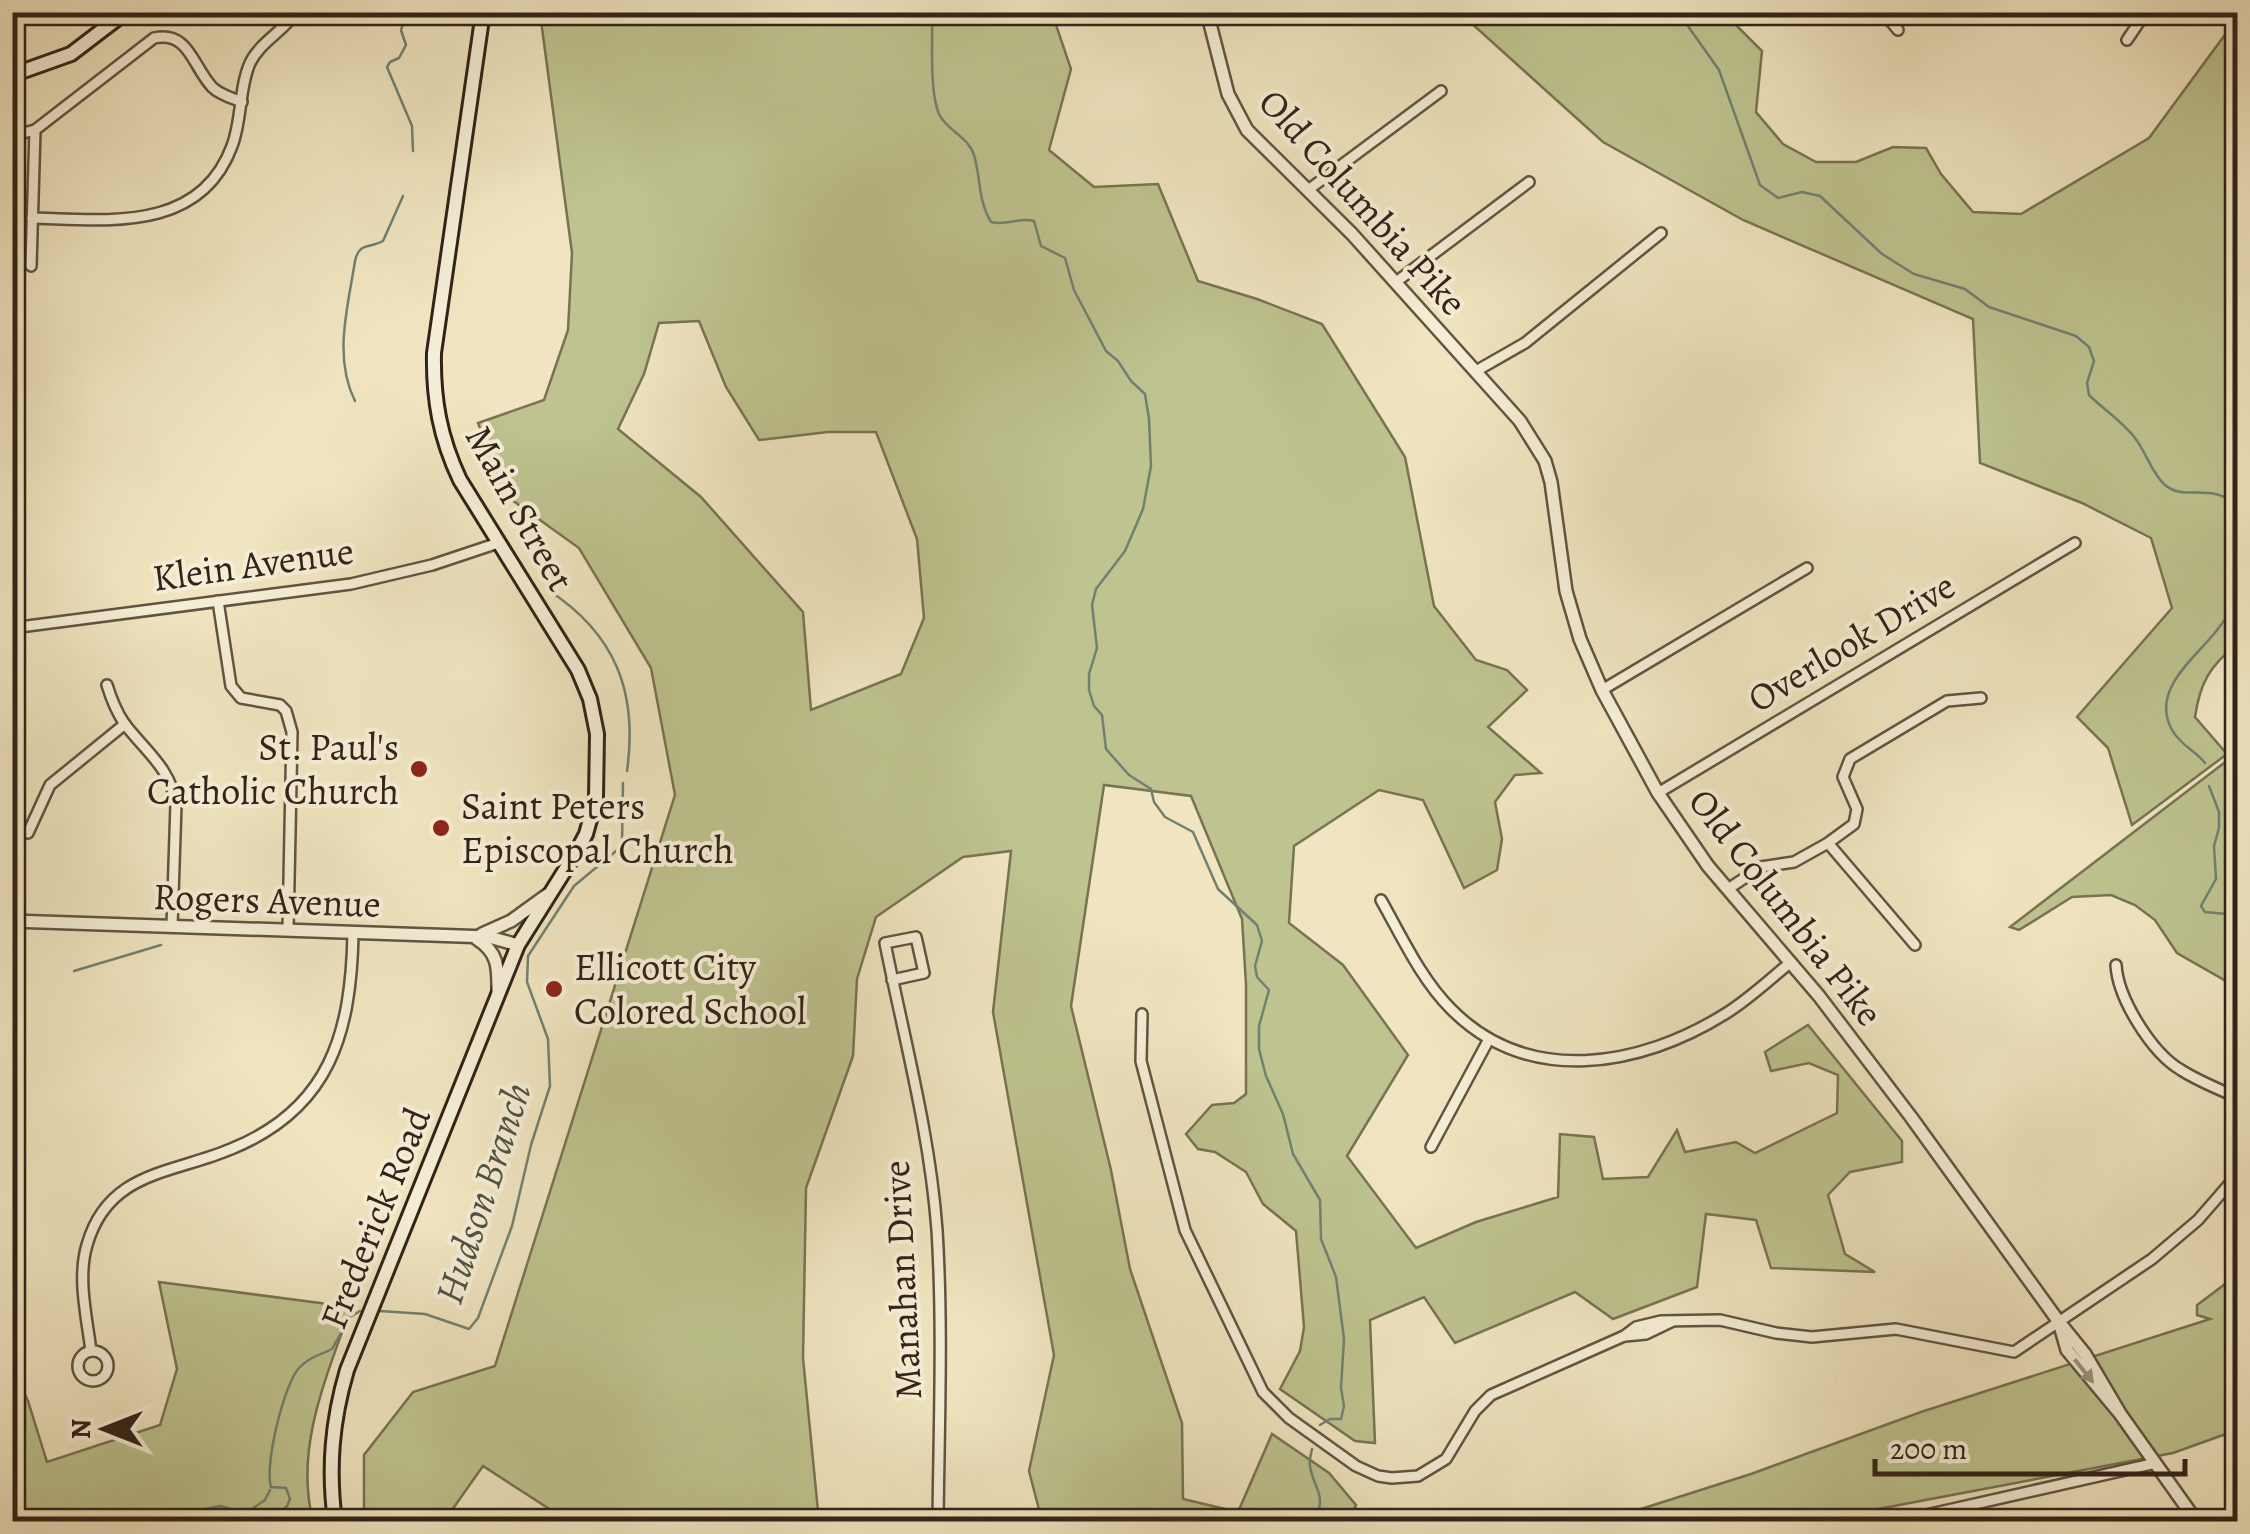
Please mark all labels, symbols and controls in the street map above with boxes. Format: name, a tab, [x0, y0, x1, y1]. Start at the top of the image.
street label: Old Columbia Pike	[1247, 77, 1479, 327]
street label: Main Street	[453, 416, 587, 600]
street label: Klein Avenue	[149, 524, 357, 604]
street label: Overlook Drive	[1738, 560, 1964, 724]
place label: St. Paul's Catholic Church	[147, 721, 399, 817]
marker: St. Paul's Catholic Church	[408, 758, 430, 780]
street label: Old Columbia Pike	[1677, 777, 1895, 1037]
place label: Saint Peters Episcopal Church	[461, 780, 734, 876]
marker: Saint Peters Episcopal Church	[430, 817, 452, 839]
street label: Rogers Avenue	[152, 870, 382, 930]
place label: Ellicott City Colored School	[574, 941, 806, 1037]
marker: Ellicott City Colored School	[543, 978, 565, 1000]
water label: Hudson Branch	[421, 1075, 545, 1311]
street label: Frederick Road	[307, 1099, 443, 1336]
street label: Manahan Drive	[870, 1159, 934, 1401]
one-way arrow	[2073, 1359, 2094, 1384]
north arrow	[55, 1379, 155, 1479]
scale bar	[1875, 1414, 2185, 1476]
text: N	[62, 1419, 100, 1439]
text: 200 m	[1890, 1429, 1967, 1469]

